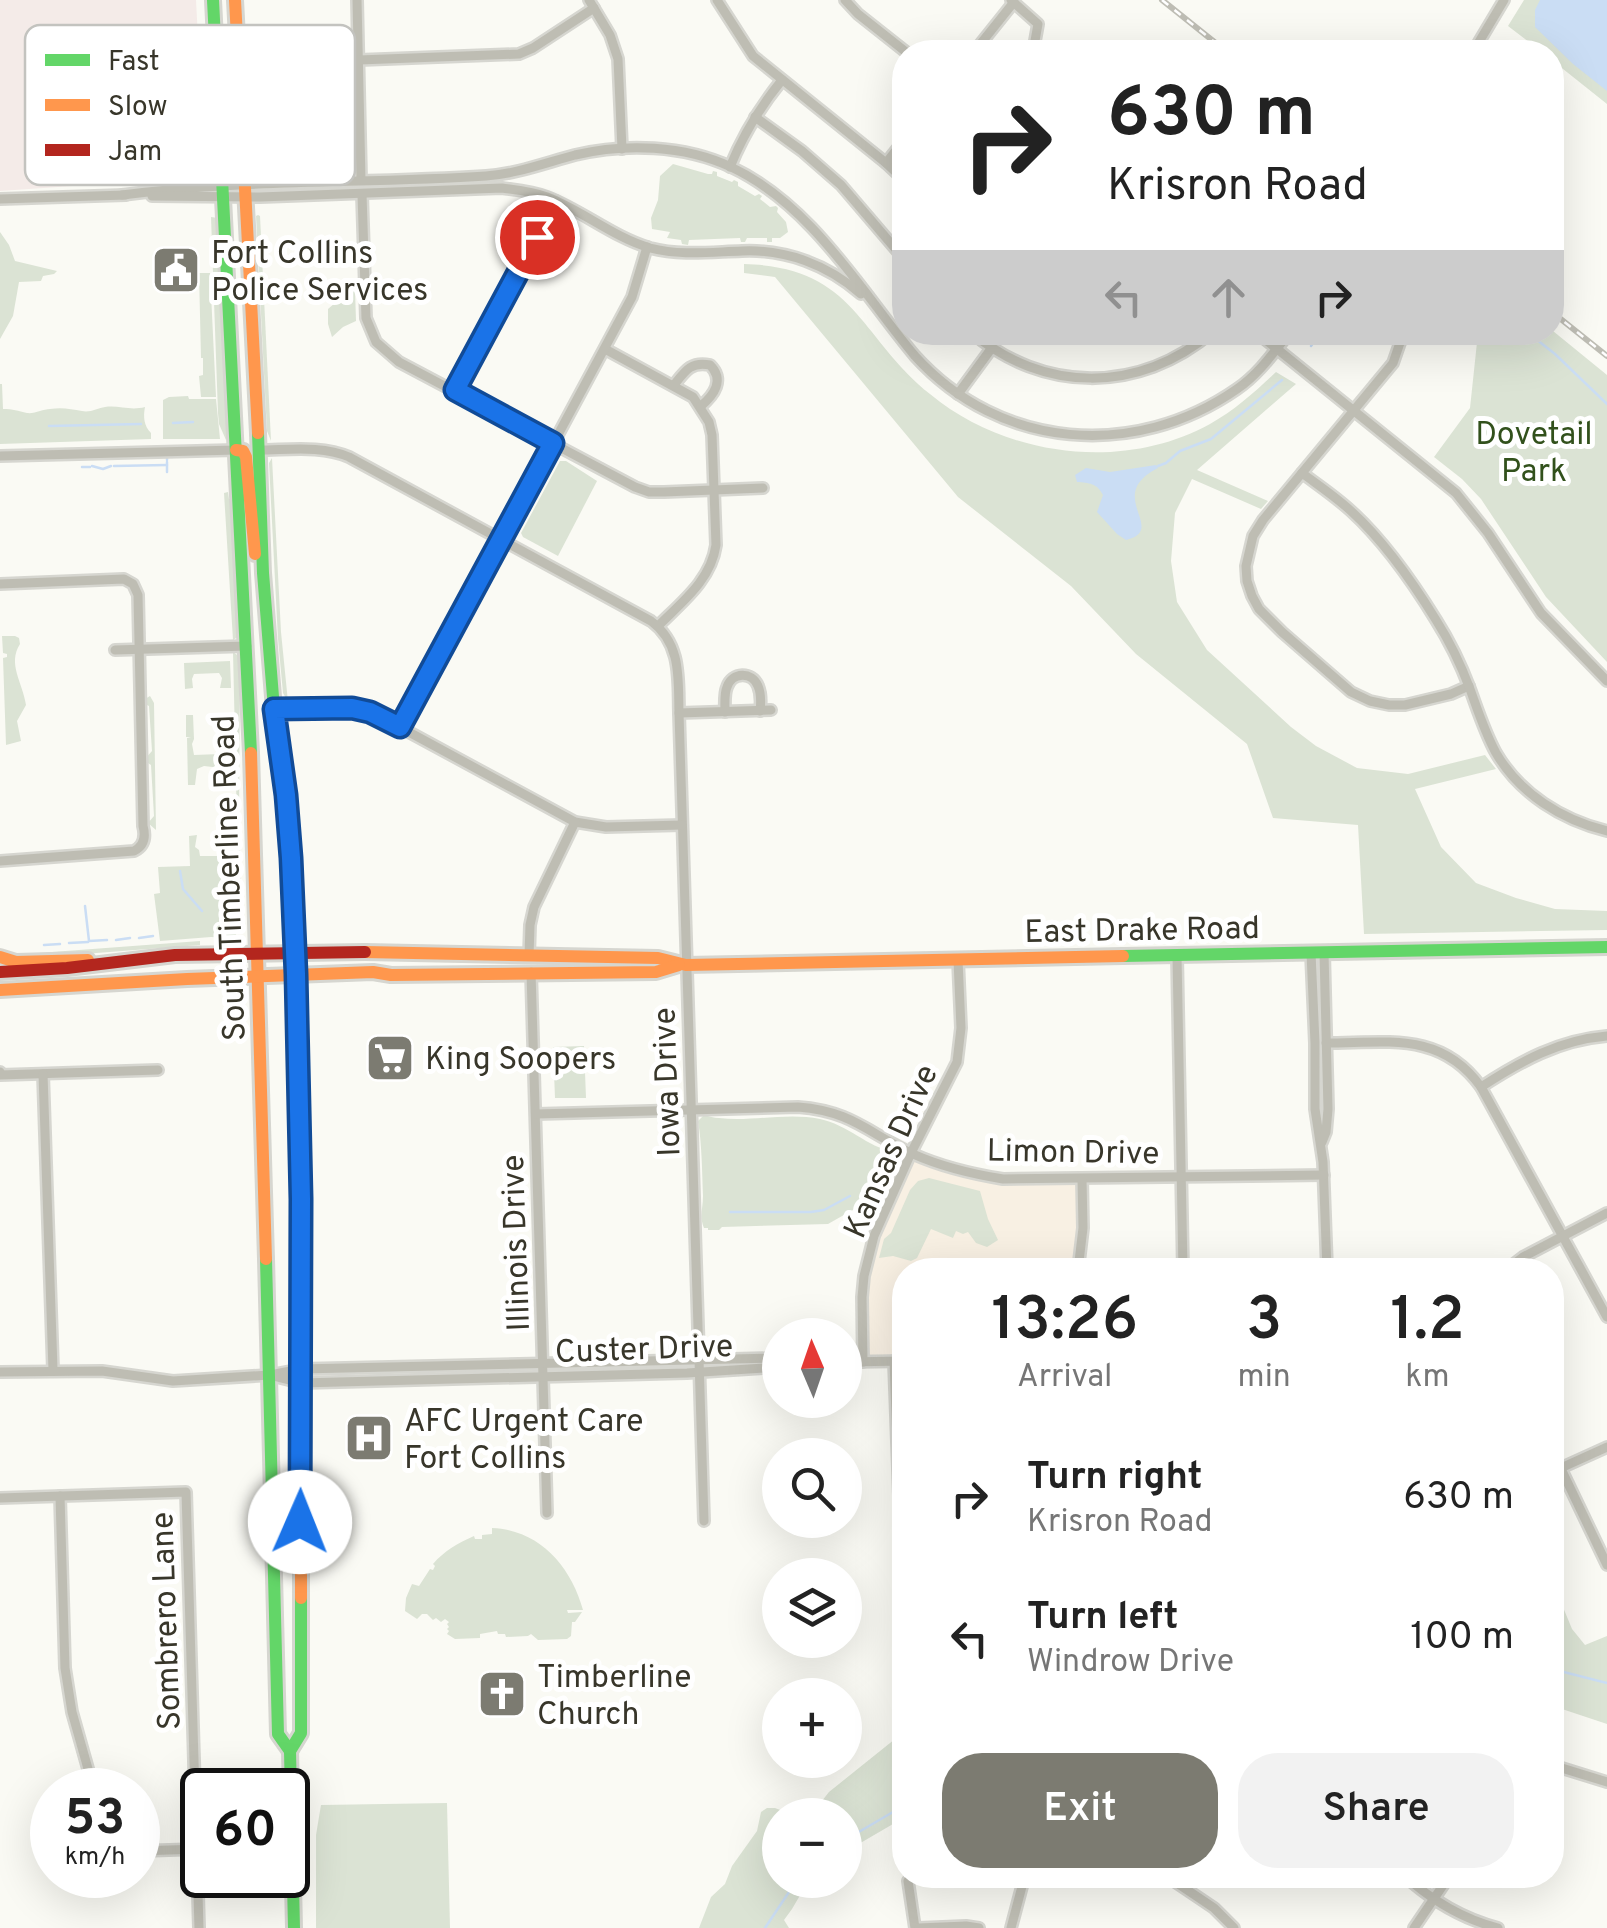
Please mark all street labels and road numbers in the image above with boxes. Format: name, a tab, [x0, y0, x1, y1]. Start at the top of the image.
street label: South Timberline Road	[205, 714, 257, 1042]
street label: East Drake Road	[1024, 910, 1260, 954]
street label: Iowa Drive	[646, 1007, 692, 1157]
street label: Kansas Drive	[837, 1059, 949, 1245]
street label: Limon Drive	[986, 1132, 1160, 1176]
street label: Illinois Drive	[495, 1154, 541, 1332]
street label: Custer Drive	[554, 1328, 734, 1374]
street label: Sombrero Lane	[144, 1511, 192, 1731]

